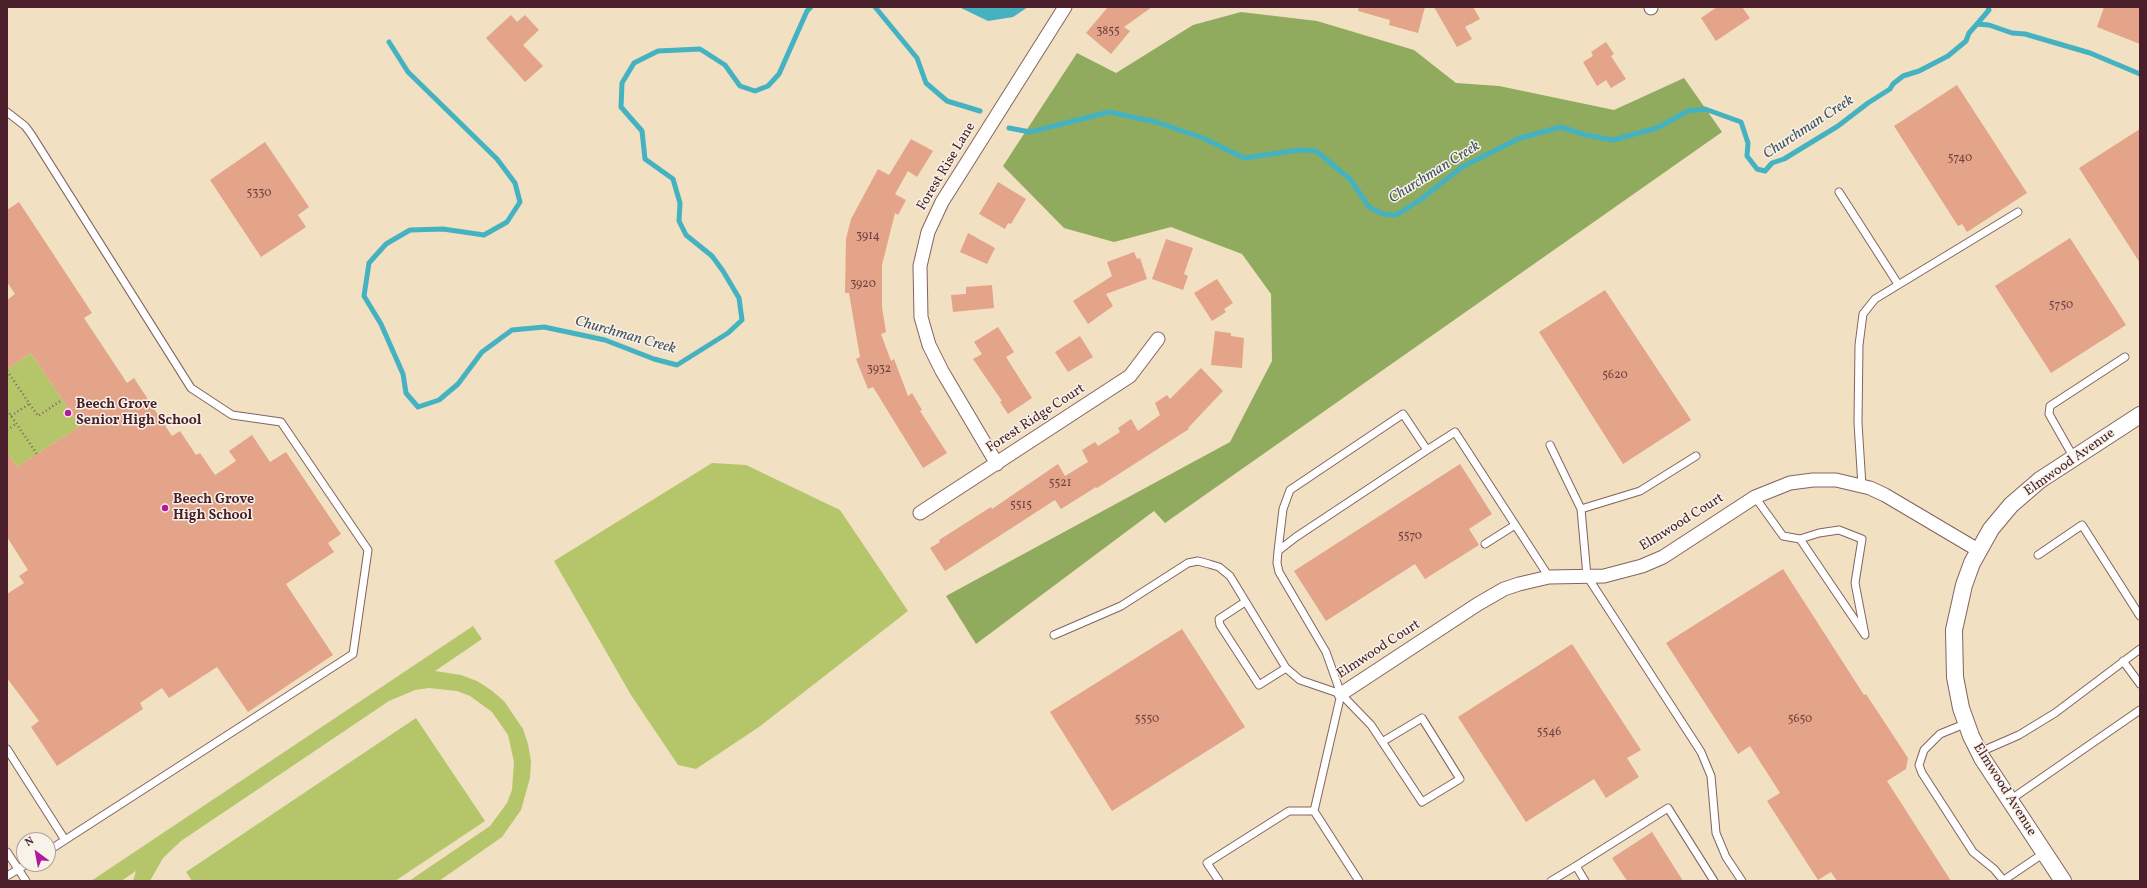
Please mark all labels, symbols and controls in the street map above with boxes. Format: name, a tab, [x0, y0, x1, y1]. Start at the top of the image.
house number: 3855	[1096, 25, 1120, 39]
water label: Churchman Creek	[1760, 92, 1858, 164]
street label: Forest Rise Lane	[914, 120, 980, 214]
water label: Churchman Creek	[1386, 138, 1484, 208]
house number: 5740	[1948, 152, 1972, 166]
house number: 5330	[247, 187, 271, 201]
house number: 3914	[856, 230, 880, 244]
house number: 3920	[850, 278, 876, 292]
house number: 5750	[2049, 299, 2073, 313]
water label: Churchman Creek	[572, 313, 678, 359]
house number: 3932	[867, 363, 891, 377]
house number: 5620	[1602, 369, 1628, 383]
street label: Forest Ridge Court	[983, 381, 1089, 457]
place label: Beech Grove Senior High School	[76, 397, 202, 430]
marker: Beech Grove Senior High School	[63, 408, 73, 418]
street label: Elmwood Avenue	[2022, 426, 2118, 500]
house number: 5521	[1049, 477, 1071, 491]
street label: Elmwood Court	[1637, 490, 1727, 556]
place label: Beech Grove High School	[173, 492, 254, 524]
house number: 5515	[1010, 499, 1032, 513]
marker: Beech Grove High School	[160, 503, 170, 513]
house number: 5570	[1398, 530, 1422, 544]
street label: Elmwood Court	[1334, 617, 1424, 683]
house number: 5550	[1135, 713, 1159, 727]
house number: 5650	[1788, 713, 1812, 727]
house number: 5546	[1537, 726, 1561, 740]
street label: Elmwood Avenue	[1969, 740, 2039, 840]
north arrow	[16, 832, 56, 872]
text: N	[23, 834, 37, 851]

